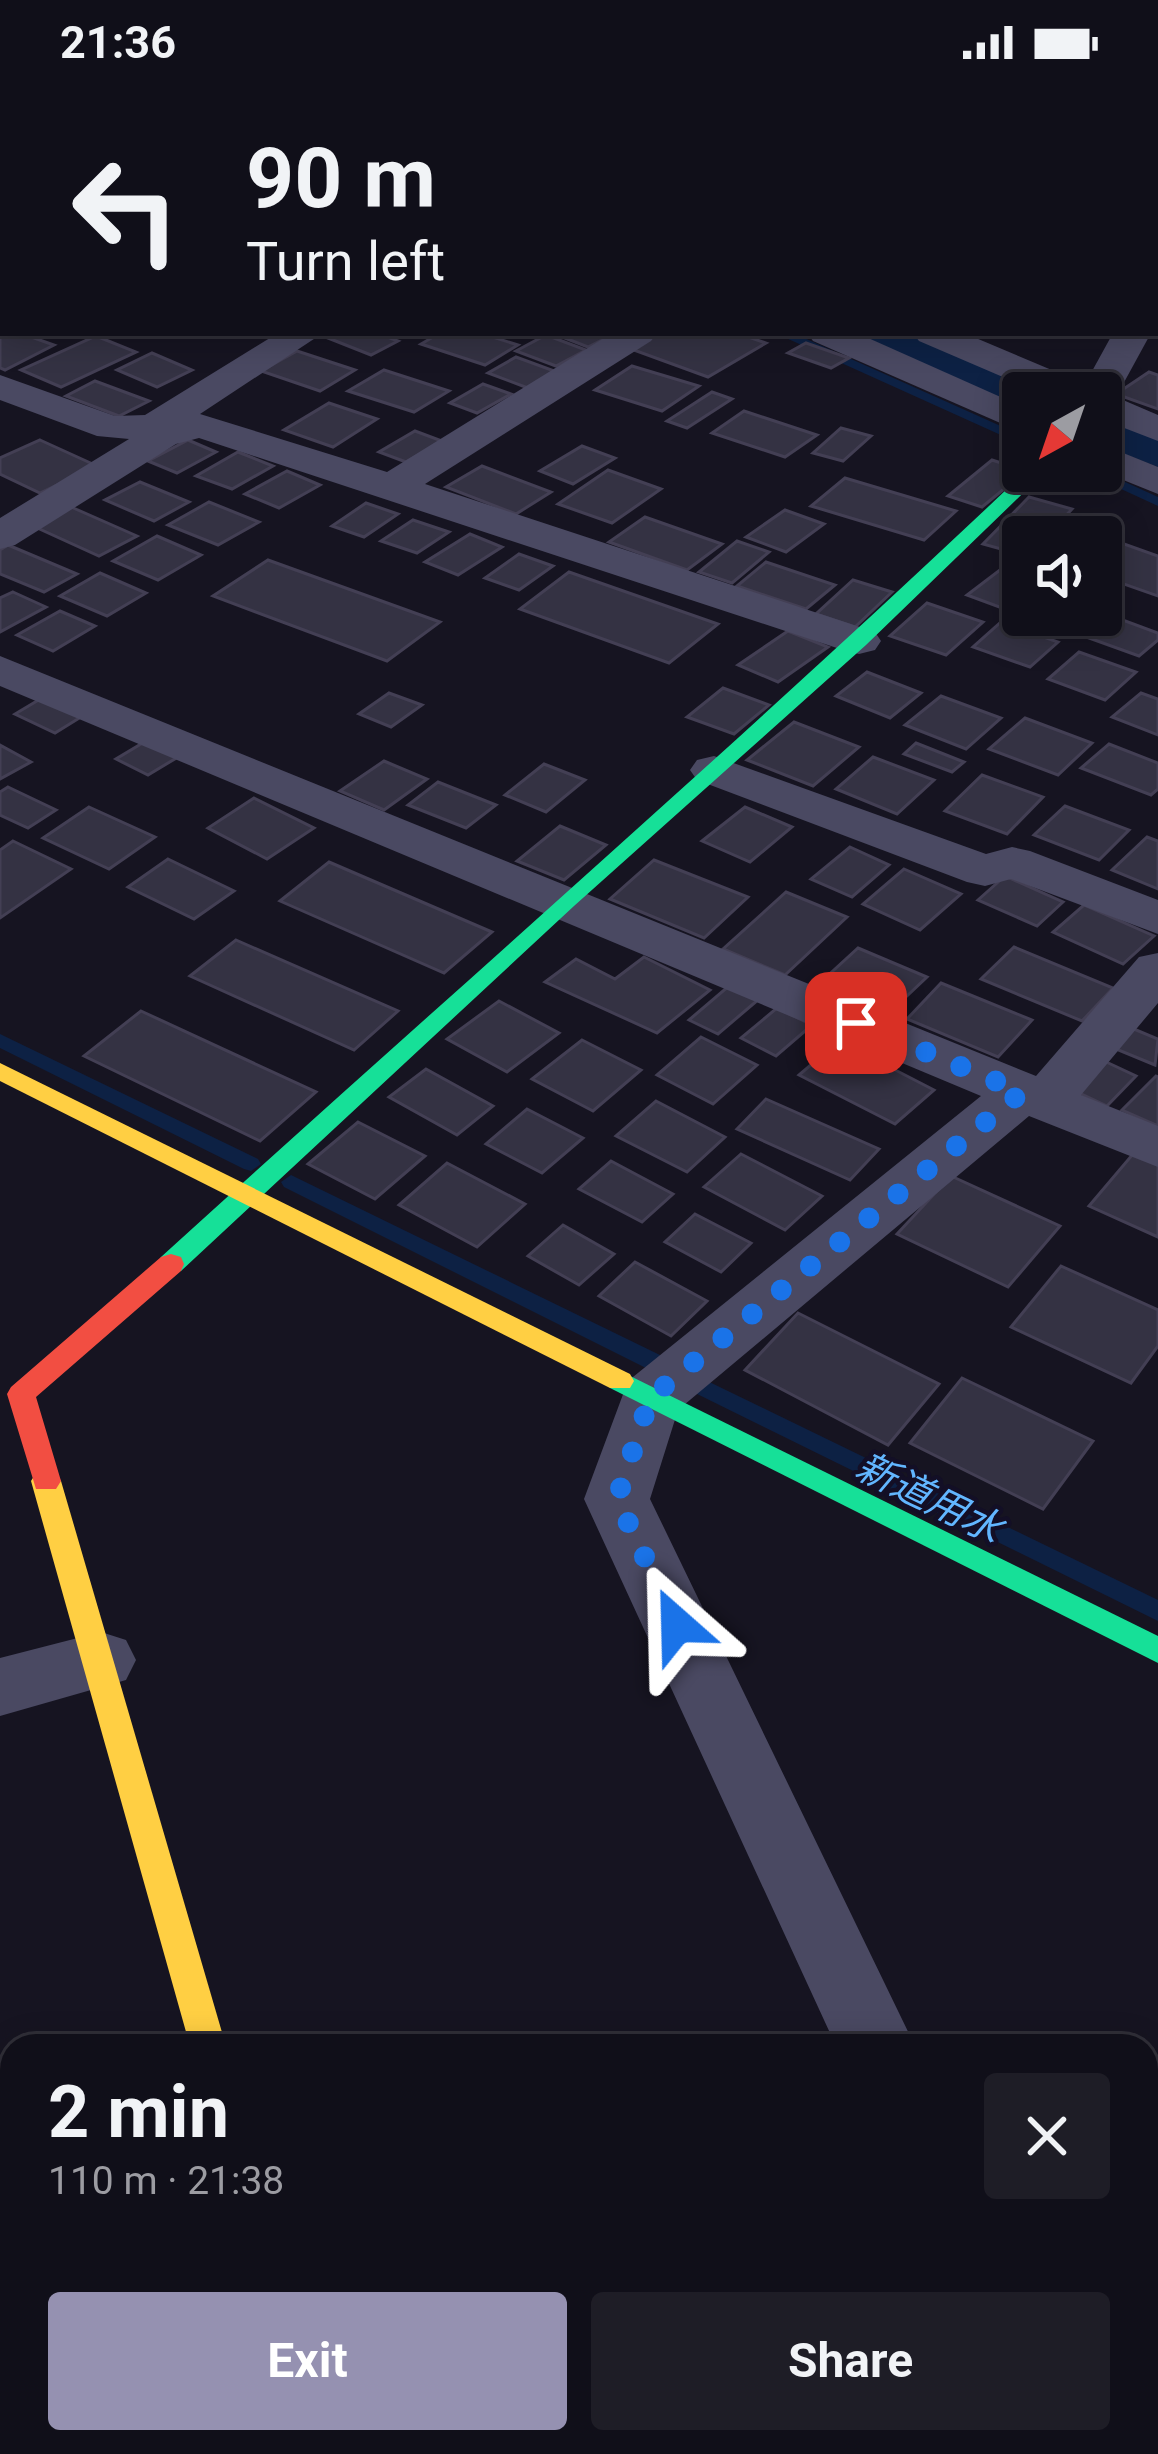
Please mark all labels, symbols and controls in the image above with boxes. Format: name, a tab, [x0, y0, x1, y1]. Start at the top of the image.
text: 21:36	[60, 16, 176, 69]
text: 90 m	[246, 129, 436, 228]
icon: left	[48, 132, 204, 288]
text: Turn left	[246, 230, 445, 293]
north arrow	[1002, 372, 1122, 492]
map controls	[1002, 372, 1122, 636]
button: sound	[1002, 516, 1122, 636]
pin	[805, 972, 907, 1074]
icon: arrive	[823, 990, 889, 1056]
water label: 新道用水	[849, 1443, 1013, 1555]
position arrow	[614, 1562, 740, 1688]
text: 2 min	[48, 2070, 229, 2155]
button: close	[984, 2073, 1110, 2199]
text: 110 m · 21:38	[48, 2158, 284, 2204]
button: Exit	[48, 2292, 567, 2430]
button: Share	[591, 2292, 1110, 2430]

